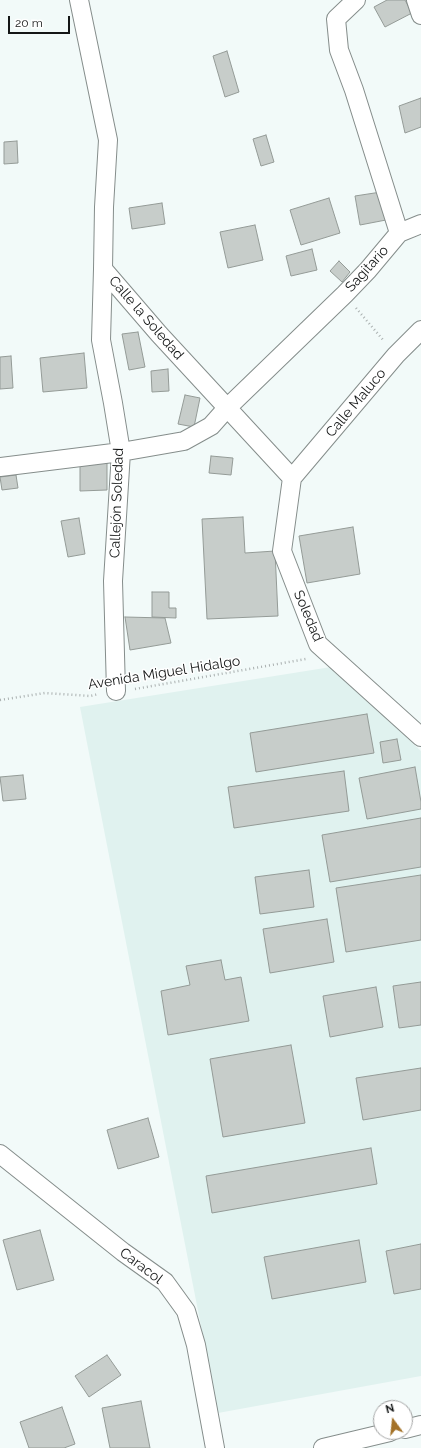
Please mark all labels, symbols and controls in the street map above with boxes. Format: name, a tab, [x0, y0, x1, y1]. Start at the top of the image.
scale bar	[10, 8, 72, 34]
text: 20 m	[15, 16, 43, 30]
street label: Sagitario	[342, 242, 392, 296]
street label: Calle la Soledad	[105, 273, 187, 363]
street label: Calle Maluco	[322, 365, 390, 441]
street label: Callejón Soledad	[107, 448, 127, 558]
street label: Soledad	[290, 588, 326, 644]
street label: Avenida Miguel Hidalgo	[87, 653, 241, 693]
street label: Caracol	[116, 1244, 166, 1288]
north arrow	[373, 1400, 413, 1440]
text: N	[384, 1402, 396, 1416]

